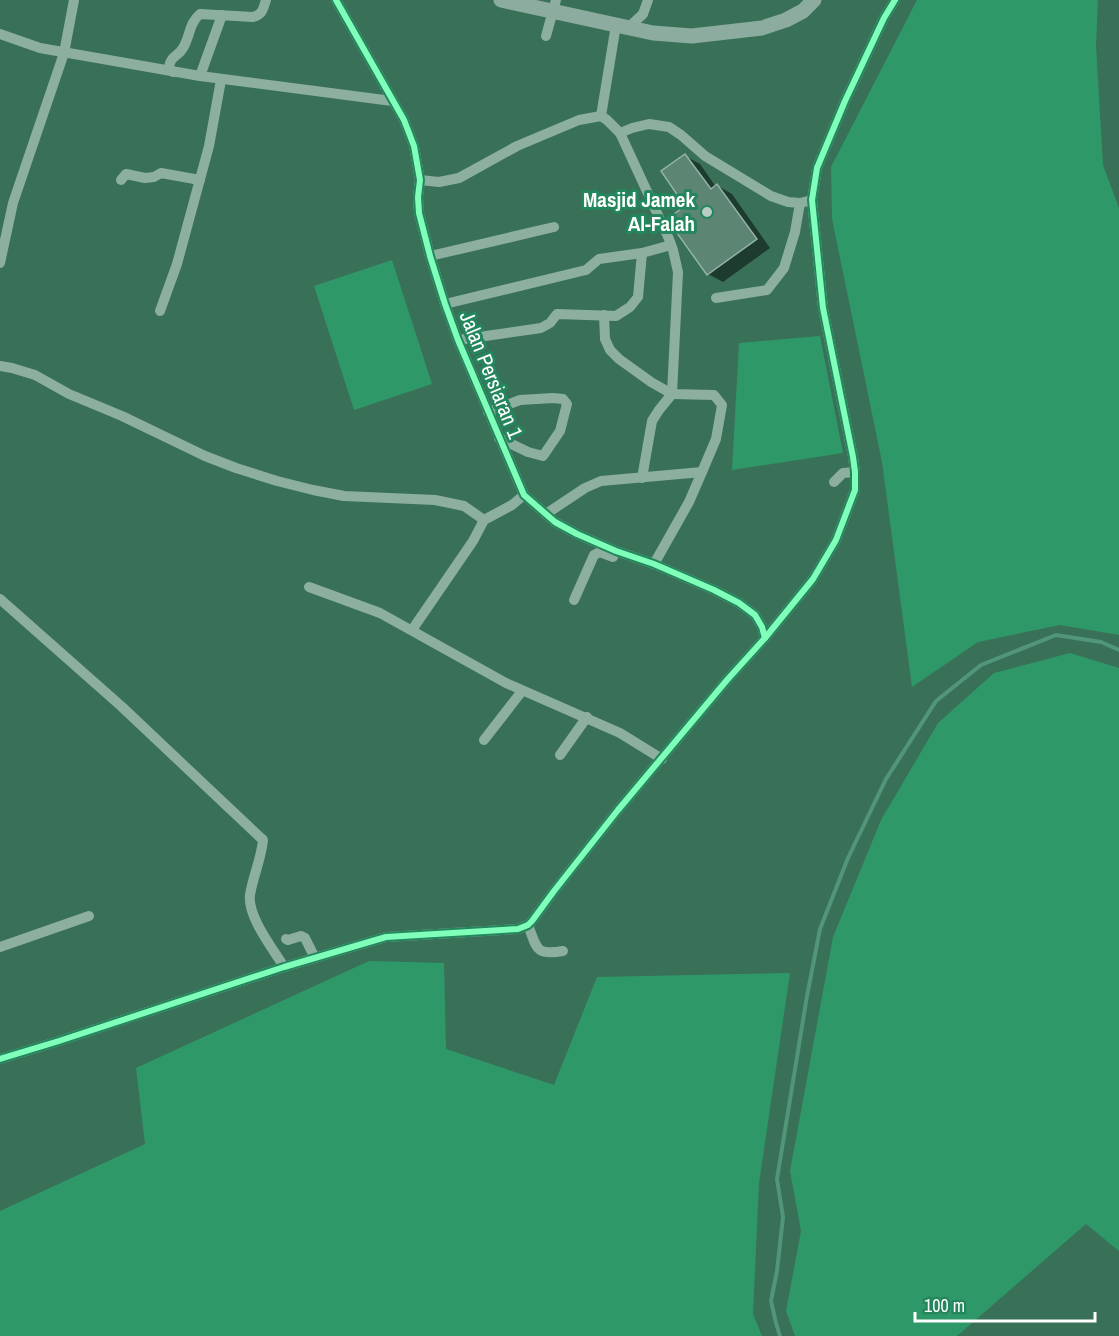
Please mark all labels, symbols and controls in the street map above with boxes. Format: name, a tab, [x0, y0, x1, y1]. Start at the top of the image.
place label: Masjid Jamek Al-Falah	[583, 185, 695, 238]
marker: Masjid Jamek Al-Falah	[700, 205, 714, 219]
street label: Jalan Persiaran 1	[453, 307, 530, 443]
scale bar	[915, 1285, 1095, 1323]
text: 100 m	[924, 1293, 965, 1318]

